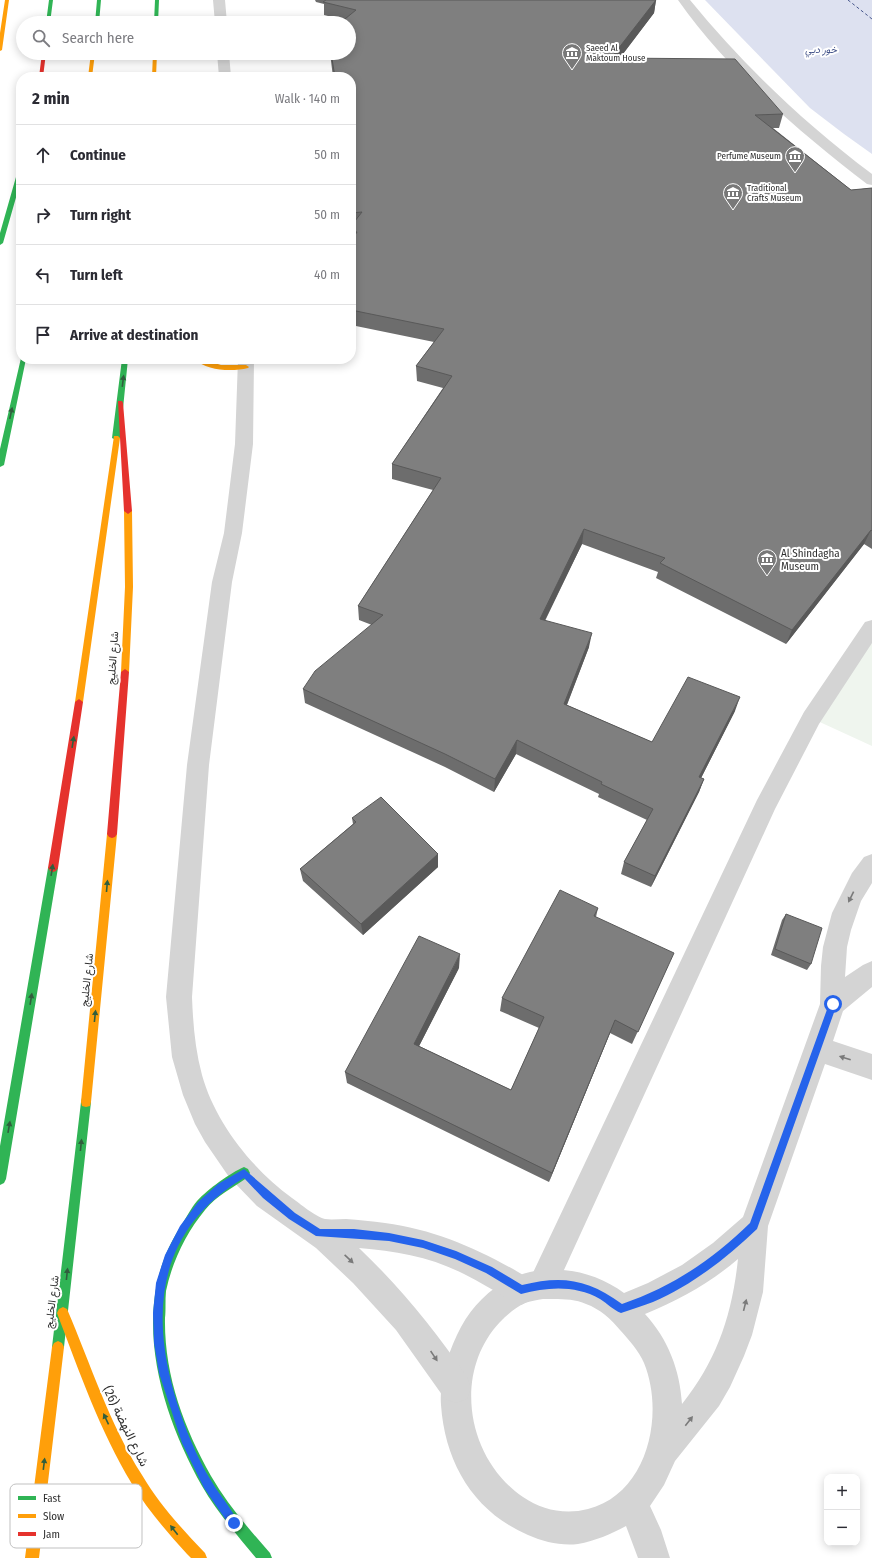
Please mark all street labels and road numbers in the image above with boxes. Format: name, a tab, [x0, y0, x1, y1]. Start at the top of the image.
street label: شارع الخليج	[105, 631, 122, 685]
street label: شارع الخليج	[78, 952, 97, 1007]
street label: شارع الخليج	[42, 1274, 63, 1330]
street label: شارع النهضة (26)	[98, 1383, 152, 1470]

